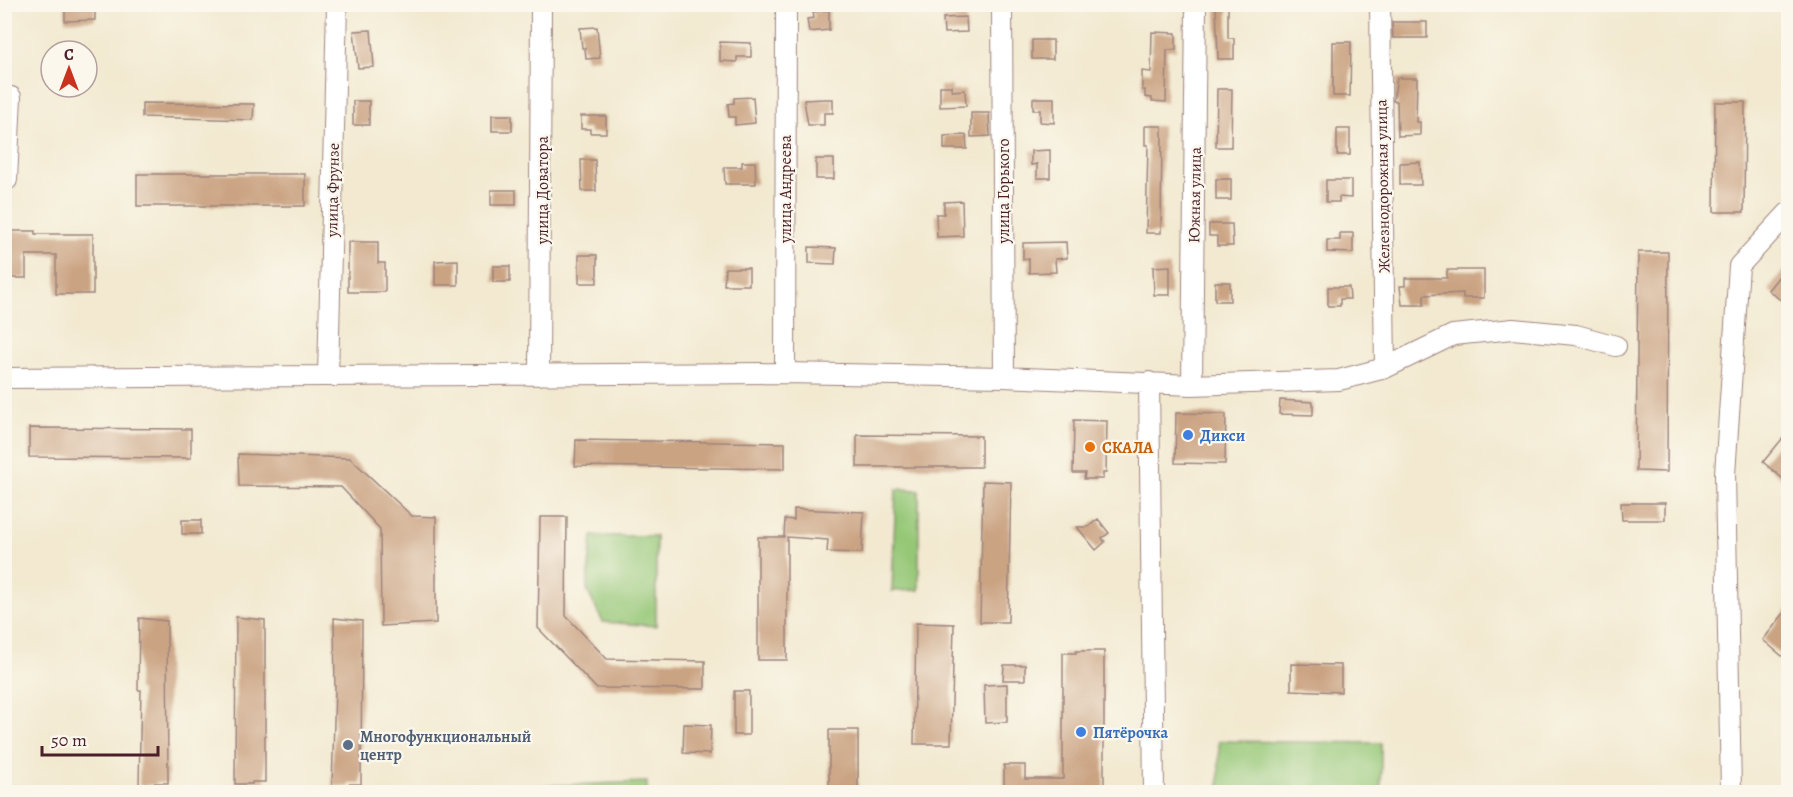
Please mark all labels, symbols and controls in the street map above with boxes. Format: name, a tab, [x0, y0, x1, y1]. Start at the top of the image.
north arrow	[39, 39, 99, 99]
text: С	[64, 44, 74, 66]
street label: Железнодорожная улица	[1370, 98, 1396, 273]
street label: улица Андреева	[775, 134, 797, 244]
street label: улица Доватора	[532, 135, 554, 245]
street label: улица Горького	[993, 138, 1015, 245]
street label: улица Фрунзе	[321, 143, 345, 238]
street label: Южная улица	[1183, 146, 1207, 243]
place label: Дикси	[1200, 425, 1245, 447]
marker: Дикси	[1181, 428, 1195, 442]
place label: СКАЛА	[1102, 437, 1154, 459]
marker: СКАЛА	[1083, 440, 1097, 454]
scale bar	[42, 719, 158, 757]
place label: Пятёрочка	[1093, 722, 1168, 744]
marker: Пятёрочка	[1074, 725, 1088, 739]
place label: Многофункциональный центр	[360, 726, 531, 766]
text: 50 m	[51, 728, 87, 752]
marker: Многофункциональный центр	[341, 738, 355, 752]

